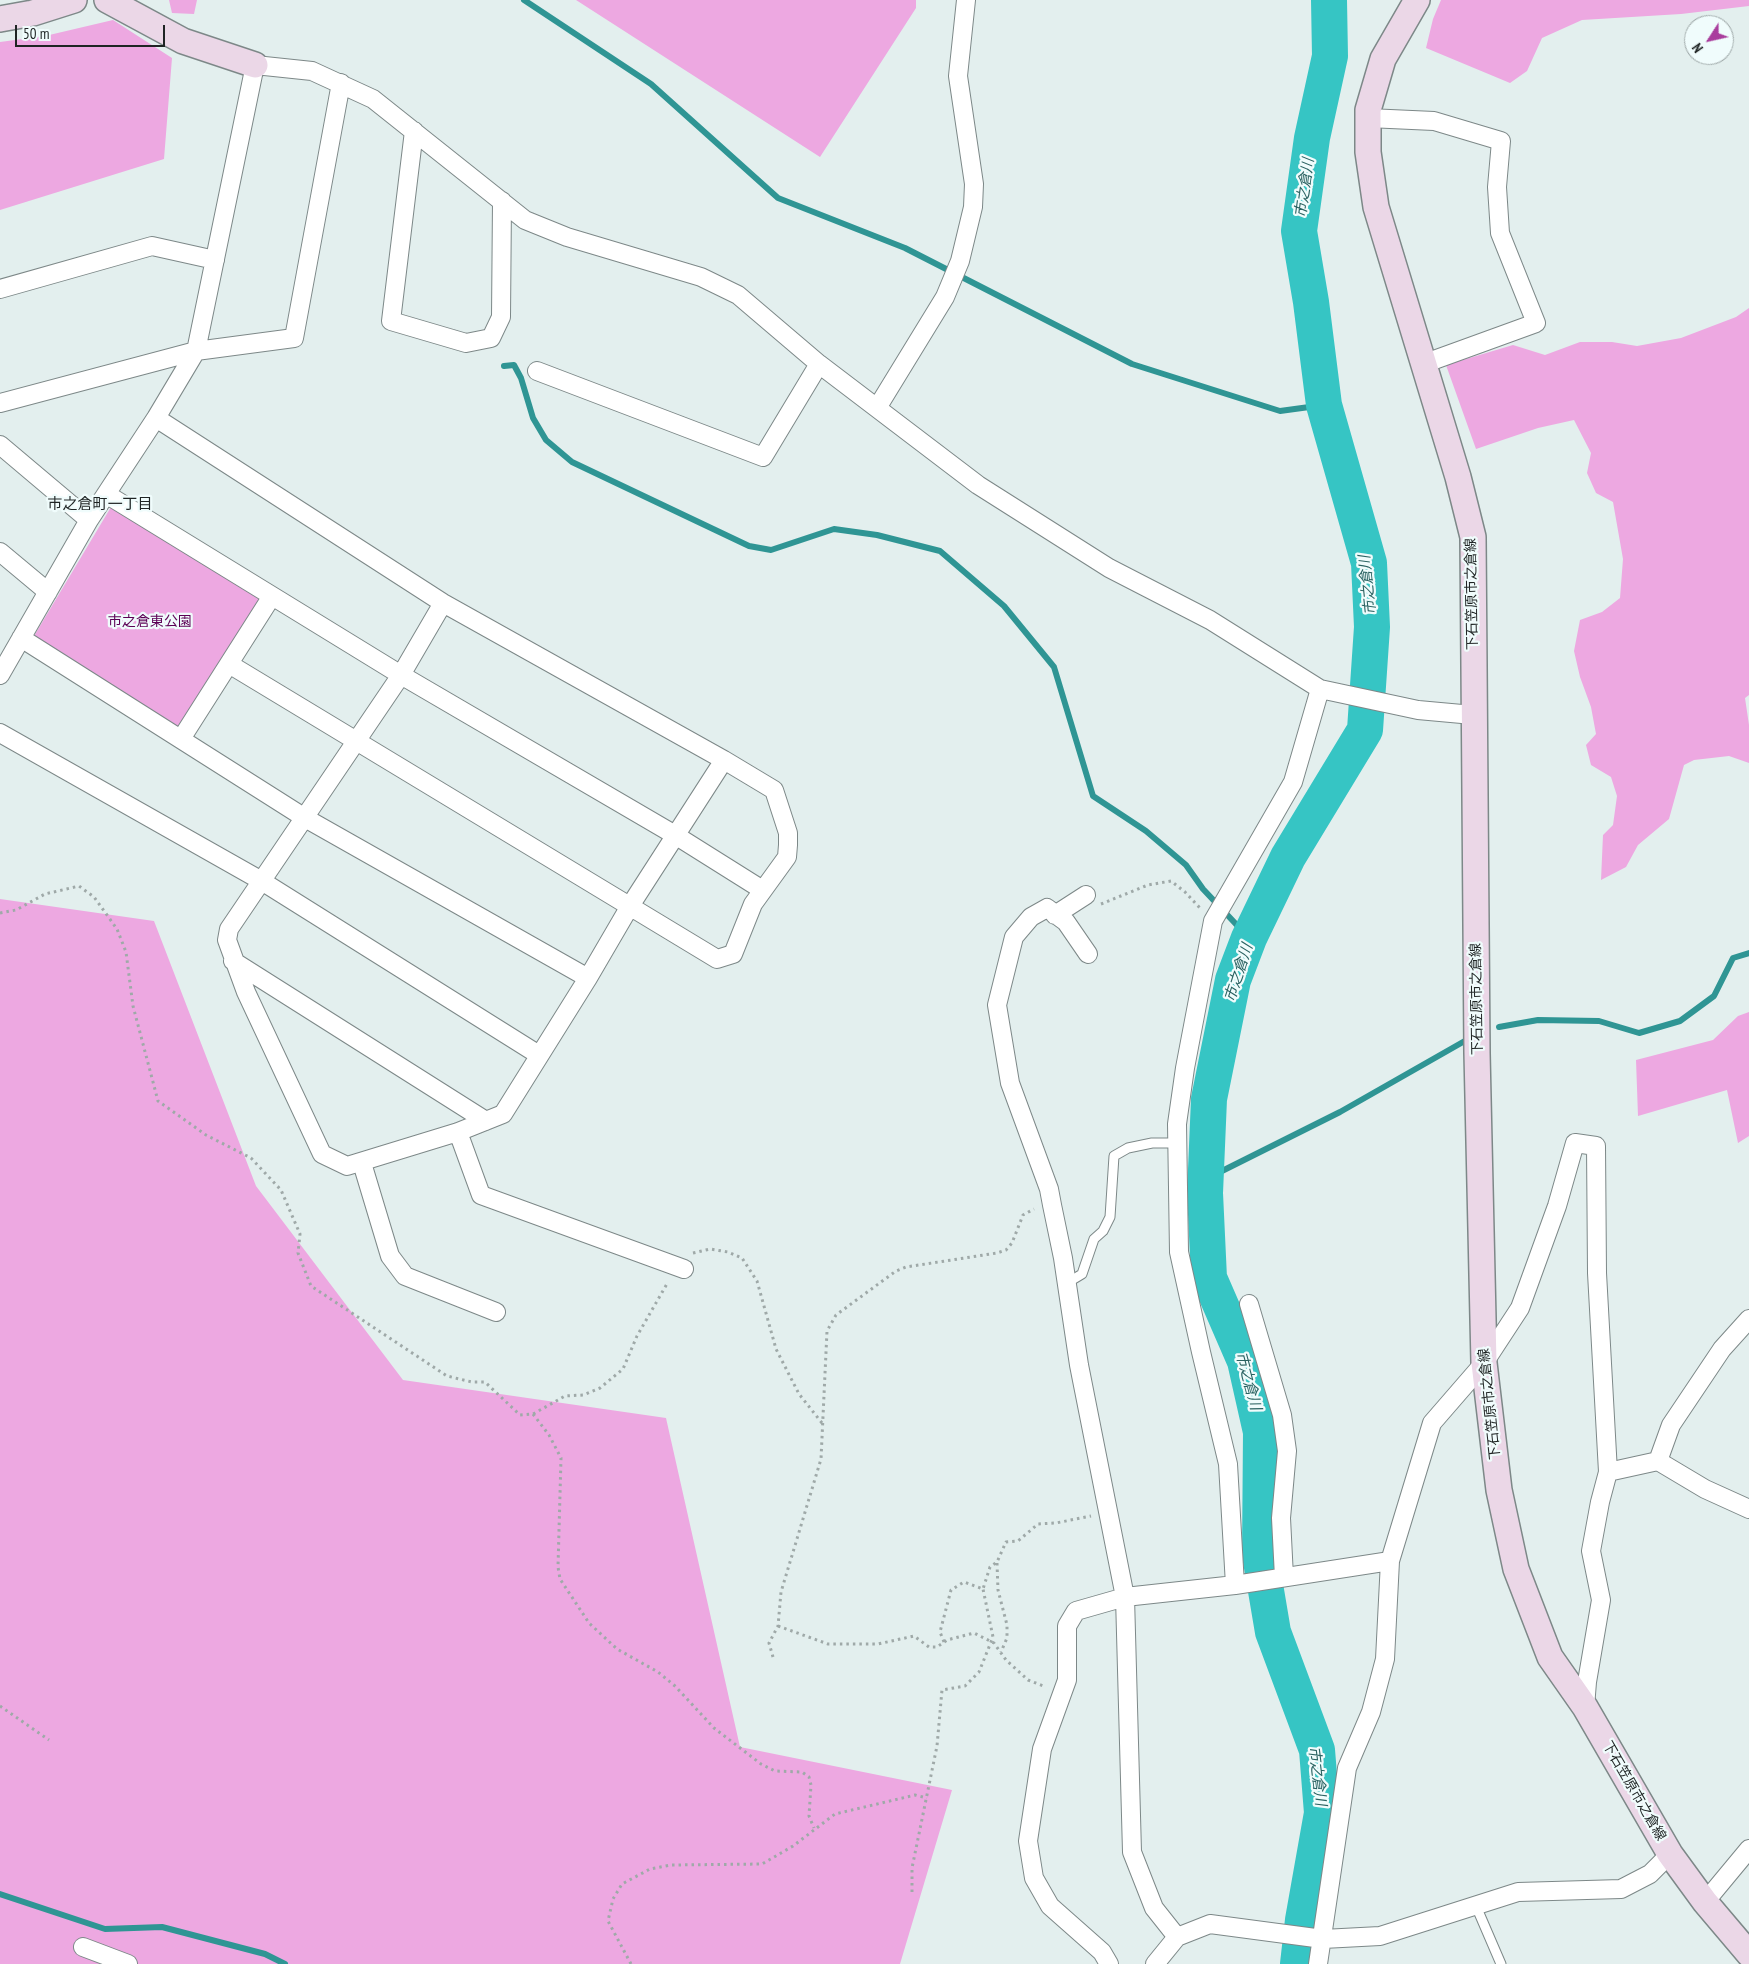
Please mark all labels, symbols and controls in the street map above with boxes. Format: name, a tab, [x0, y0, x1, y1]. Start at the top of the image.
scale bar	[18, 15, 168, 47]
north arrow	[1684, 15, 1734, 65]
text: 50 m	[23, 24, 49, 43]
text: N	[1688, 40, 1707, 56]
water label: 市之倉川	[1292, 157, 1318, 219]
district label: 市之倉町一丁目	[48, 496, 152, 514]
street label: 下石笠原市之倉線	[1463, 538, 1481, 650]
water label: 市之倉川	[1356, 554, 1380, 616]
park label: 市之倉東公園	[108, 614, 192, 630]
water label: 市之倉川	[1221, 942, 1257, 1004]
street label: 下石笠原市之倉線	[1468, 943, 1486, 1055]
street label: 下石笠原市之倉線	[1476, 1347, 1504, 1461]
water label: 市之倉川	[1232, 1350, 1264, 1412]
street label: 下石笠原市之倉線	[1599, 1738, 1669, 1844]
water label: 市之倉川	[1304, 1745, 1330, 1807]

